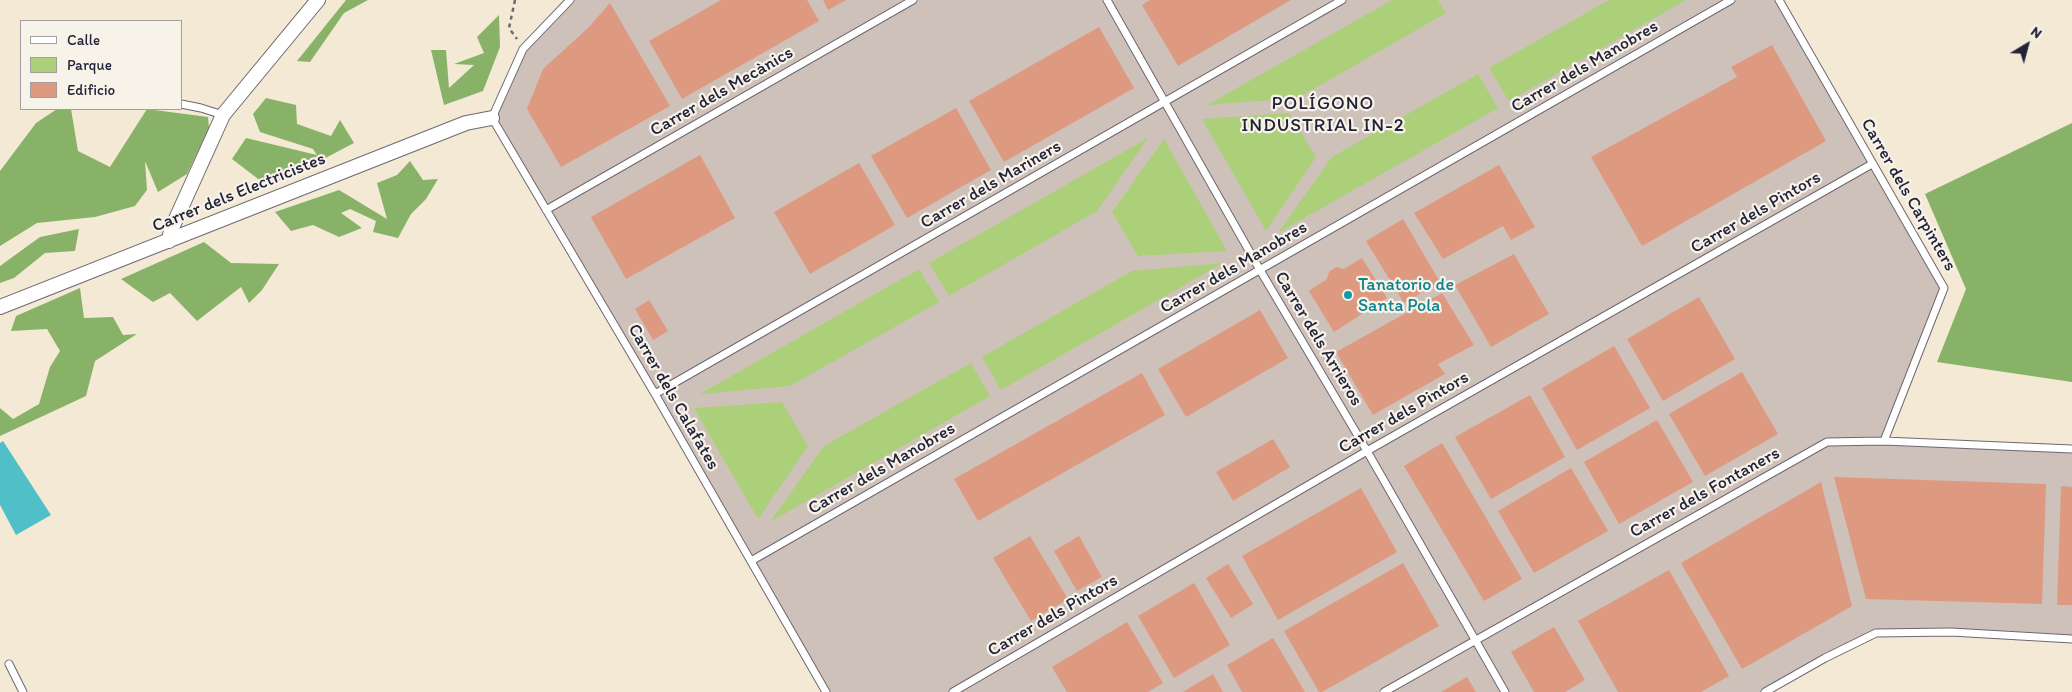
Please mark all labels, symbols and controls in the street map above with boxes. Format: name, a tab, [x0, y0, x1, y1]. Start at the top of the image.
street label: Carrer dels Manobres	[1508, 16, 1662, 118]
legend	[20, 20, 182, 110]
north arrow	[2002, 20, 2052, 70]
text: N	[2027, 23, 2045, 42]
text: Calle	[67, 31, 100, 49]
street label: Carrer dels Mecànics	[647, 42, 797, 142]
text: Parque	[67, 56, 112, 74]
text: Edificio	[67, 81, 115, 99]
district label: POLÍGONO INDUSTRIAL IN-2	[1239, 93, 1407, 137]
street label: Carrer dels Carpinters	[1856, 115, 1960, 275]
street label: Carrer dels Mariners	[917, 136, 1065, 234]
street label: Carrer dels Electricistes	[149, 148, 329, 238]
street label: Carrer dels Pintors	[1687, 167, 1825, 259]
street label: Carrer dels Manobres	[1157, 217, 1311, 319]
street label: Carrer dels Arrieros	[1269, 268, 1367, 410]
place label: Tanatorio de Santa Pola	[1358, 274, 1454, 316]
marker: Tanatorio de Santa Pola	[1342, 289, 1354, 301]
street label: Carrer dels Calafates	[622, 320, 724, 474]
street label: Carrer dels Pintors	[1335, 367, 1473, 459]
street label: Carrer dels Manobres	[805, 418, 959, 520]
street label: Carrer dels Fontaners	[1626, 443, 1784, 543]
street label: Carrer dels Pintors	[984, 570, 1122, 662]

